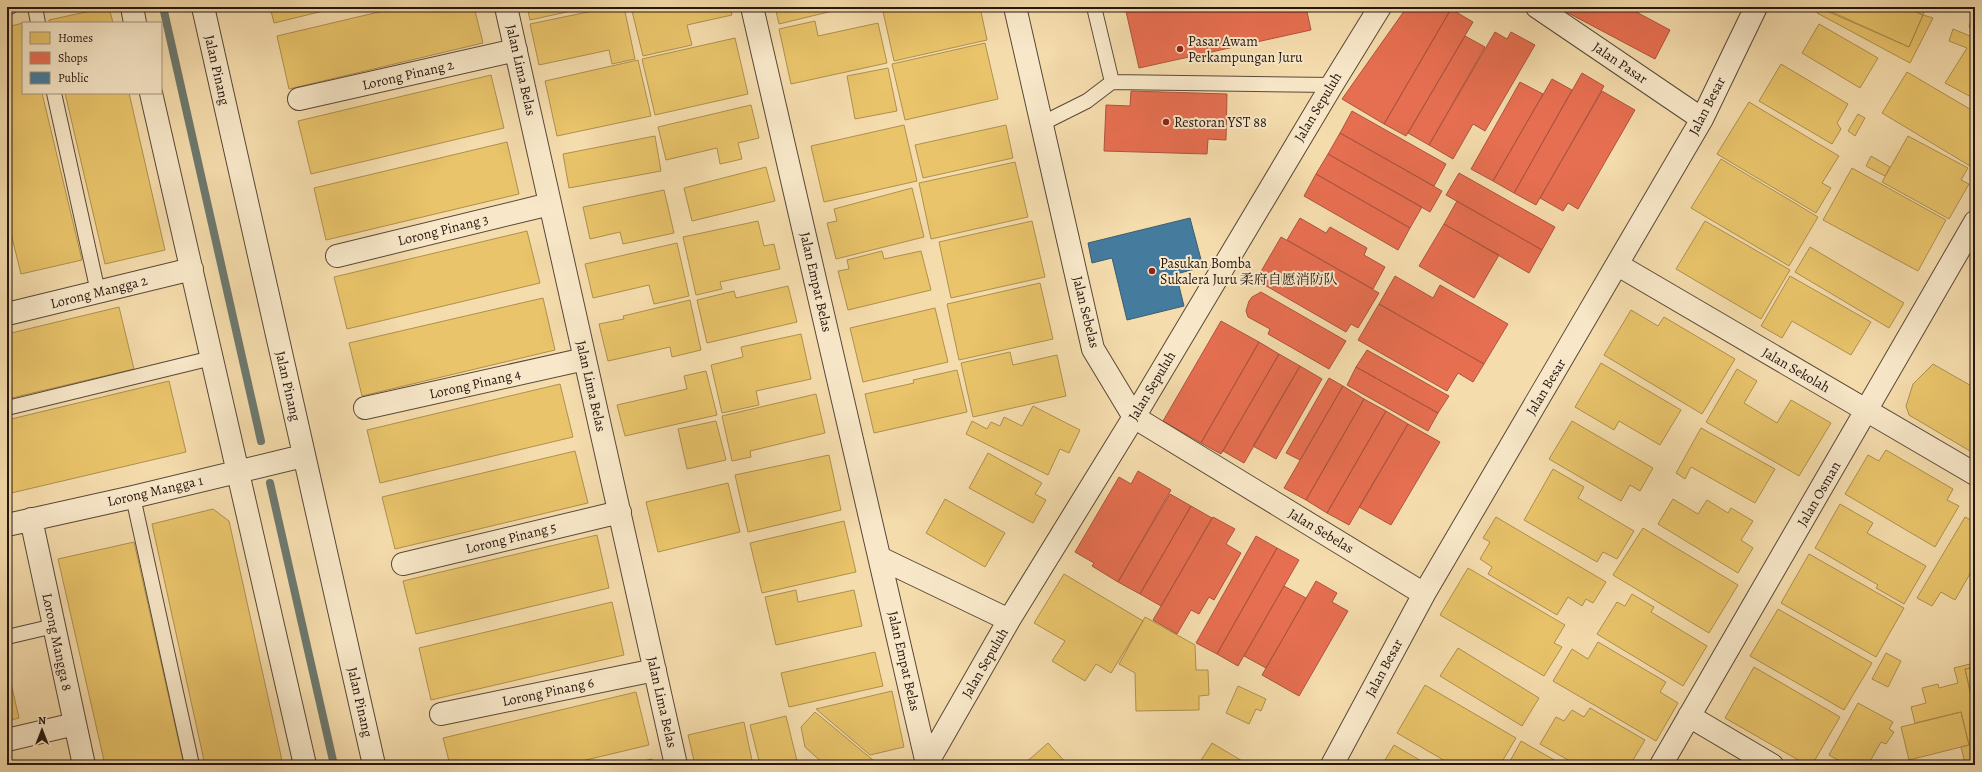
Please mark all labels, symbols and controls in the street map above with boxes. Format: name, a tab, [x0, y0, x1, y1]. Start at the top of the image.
legend	[22, 22, 162, 94]
street label: Jalan Lima Belas	[501, 22, 541, 118]
text: Homes	[58, 30, 93, 46]
place label: Pasar Awam Perkampungan Juru	[1188, 32, 1303, 67]
street label: Jalan Pinang	[200, 33, 234, 107]
street label: Jalan Pasar	[1589, 38, 1652, 89]
marker: Pasar Awam Perkampungan Juru	[1175, 44, 1185, 54]
text: Shops	[58, 50, 88, 66]
street label: Lorong Pinang 2	[360, 55, 456, 95]
street label: Jalan Sepuluh	[1290, 68, 1346, 145]
text: Public	[58, 70, 89, 86]
street label: Jalan Besar	[1684, 73, 1730, 138]
place label: Restoran YST 88	[1174, 113, 1267, 132]
marker: Restoran YST 88	[1161, 117, 1171, 127]
street label: Lorong Pinang 3	[396, 210, 490, 250]
street label: Jalan Empat Belas	[795, 230, 837, 334]
place label: Pasukan Bomba Sukalera Juru 柔府自愿消防队	[1160, 254, 1338, 289]
marker: Pasukan Bomba Sukalera Juru 柔府自愿消防队	[1147, 266, 1157, 276]
street label: Lorong Mangga 2	[48, 271, 150, 313]
street label: Jalan Sebelas	[1068, 274, 1104, 350]
street label: Jalan Lima Belas	[571, 338, 611, 434]
street label: Jalan Sekolah	[1759, 343, 1834, 397]
street label: Jalan Sepuluh	[1124, 347, 1180, 424]
street label: Jalan Pinang	[271, 349, 305, 423]
street label: Jalan Besar	[1522, 355, 1571, 419]
street label: Lorong Pinang 4	[427, 364, 523, 404]
street label: Jalan Osman	[1793, 458, 1845, 530]
street label: Lorong Mangga 1	[105, 471, 205, 511]
street label: Jalan Sebelas	[1285, 504, 1357, 558]
street label: Lorong Pinang 5	[464, 518, 558, 558]
street label: Lorong Mangga 8	[37, 591, 77, 693]
street label: Jalan Empat Belas	[883, 609, 925, 713]
street label: Jalan Sepuluh	[957, 624, 1013, 701]
street label: Jalan Besar	[1361, 635, 1407, 700]
street label: Jalan Lima Belas	[642, 654, 682, 750]
street label: Jalan Pinang	[343, 665, 377, 739]
street label: Lorong Pinang 6	[500, 673, 596, 711]
north arrow	[22, 710, 62, 750]
text: N	[38, 713, 46, 728]

